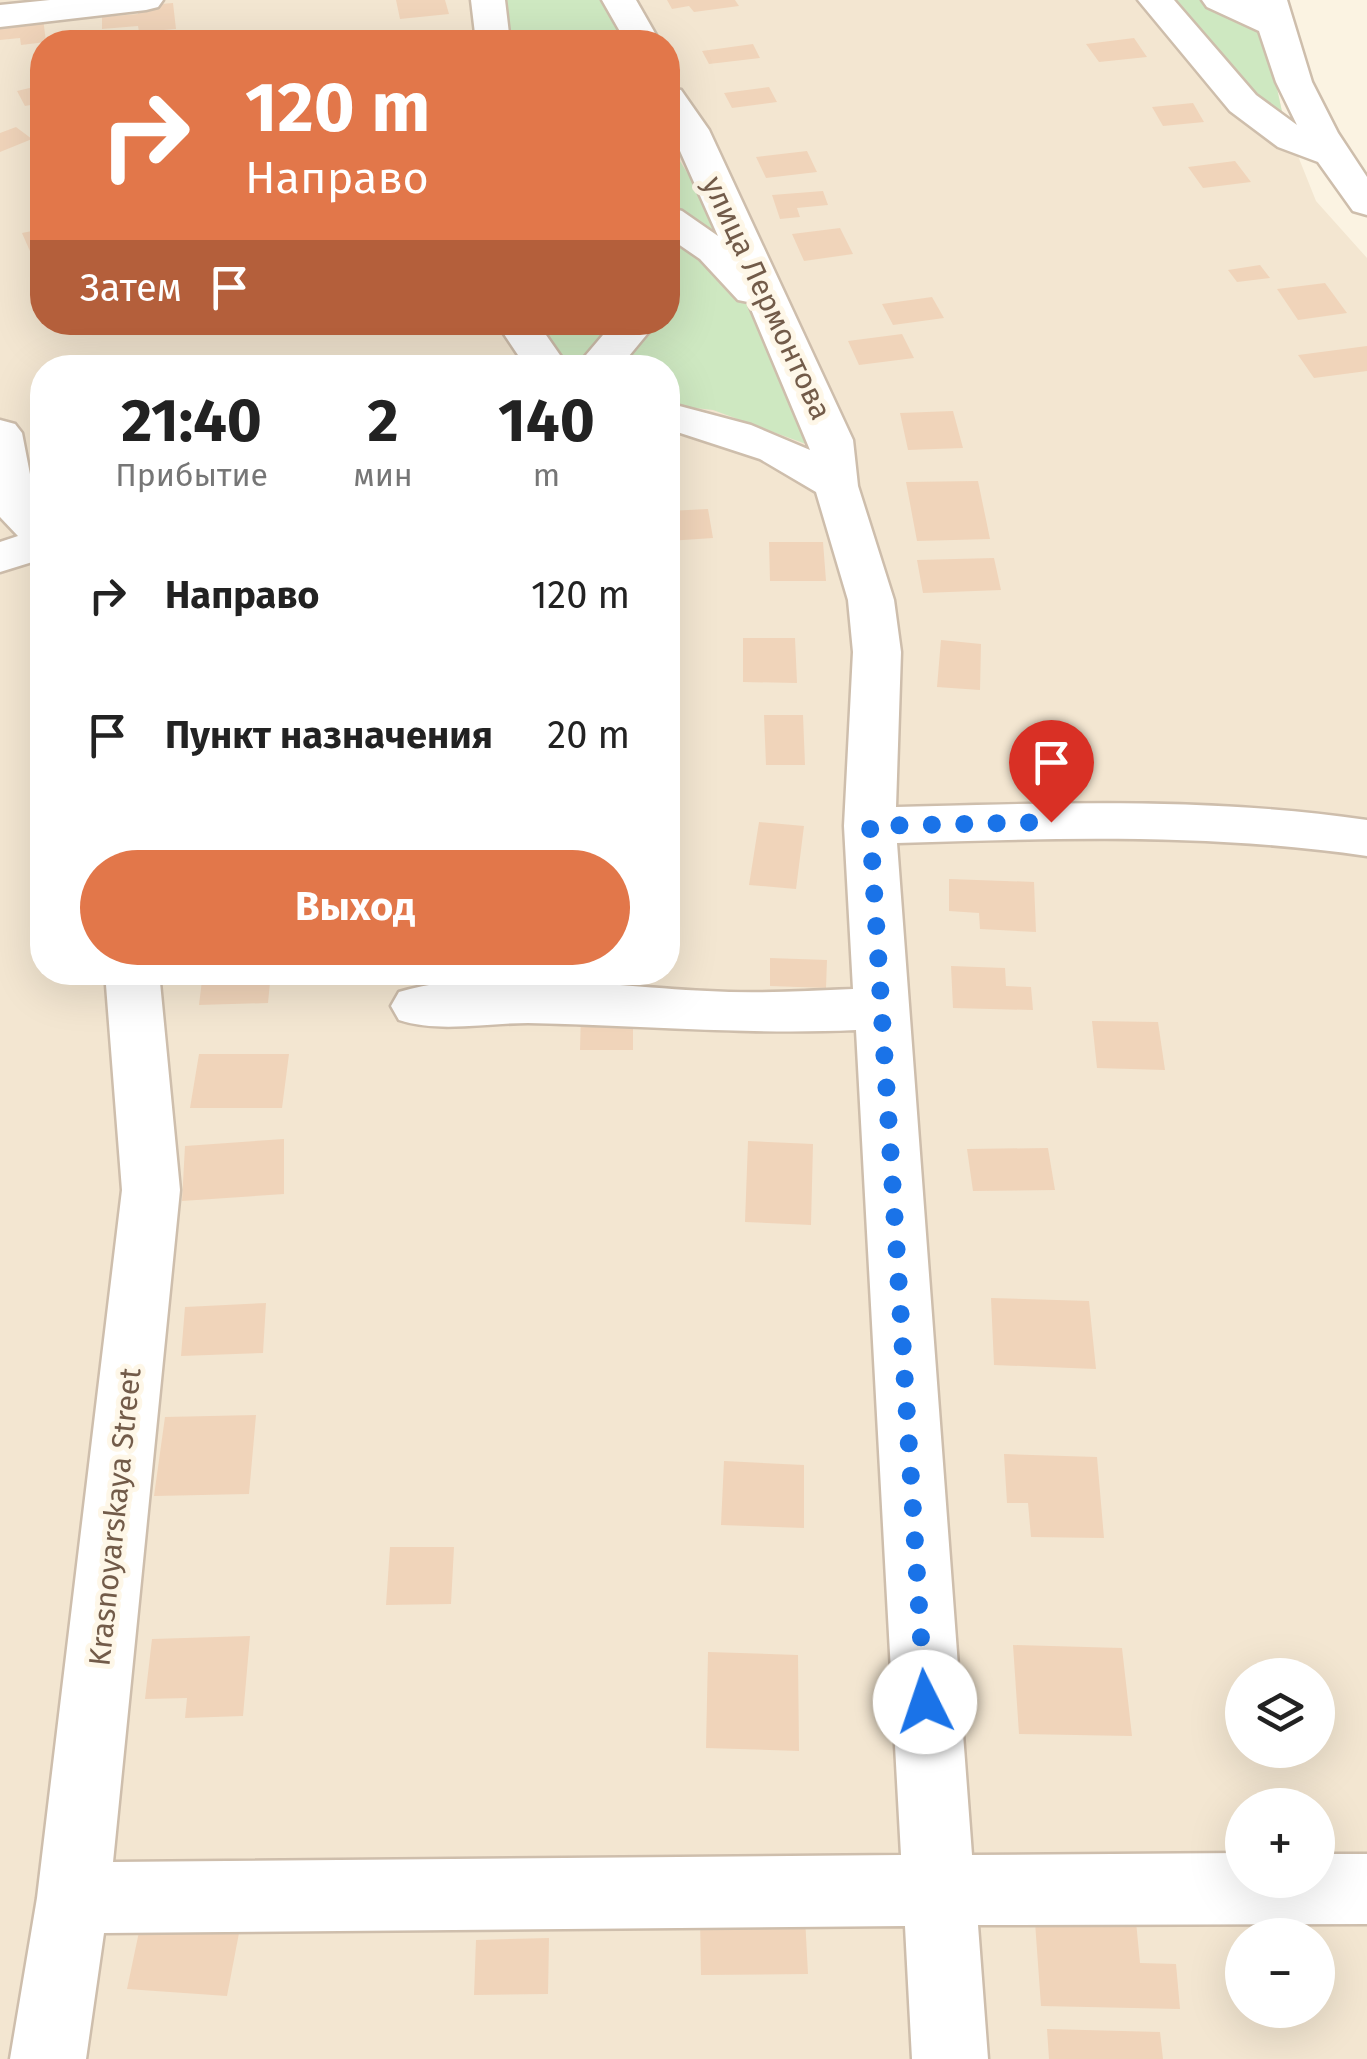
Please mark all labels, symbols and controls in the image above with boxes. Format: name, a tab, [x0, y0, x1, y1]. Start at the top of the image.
text: 120 m	[245, 66, 430, 150]
icon: right	[80, 70, 210, 200]
text: Направо	[245, 151, 429, 205]
street label: улица Лермонтова	[695, 171, 839, 425]
icon: arrive	[202, 260, 257, 315]
text: Затем	[80, 265, 182, 311]
text: 21:40	[121, 385, 262, 457]
text: 2	[368, 385, 399, 457]
text: 140	[498, 385, 595, 457]
text: Прибытие	[115, 456, 268, 494]
text: мин	[353, 456, 413, 494]
text: m	[533, 456, 560, 494]
icon: right	[80, 568, 135, 623]
text: Направо	[165, 572, 319, 618]
text: 120 m	[531, 572, 630, 618]
icon: arrive	[80, 708, 135, 763]
text: Пункт назначения	[165, 712, 493, 758]
text: 20 m	[547, 712, 630, 758]
pin	[1009, 720, 1094, 823]
icon: arrive	[1024, 735, 1079, 790]
button: Выход	[80, 850, 630, 965]
street label: Krasnoyarskaya Street	[81, 1366, 149, 1668]
position arrow	[873, 1650, 977, 1754]
map controls	[1225, 1658, 1335, 2028]
button: layers	[1225, 1658, 1335, 1768]
button: +	[1225, 1788, 1335, 1898]
button: −	[1225, 1918, 1335, 2028]

